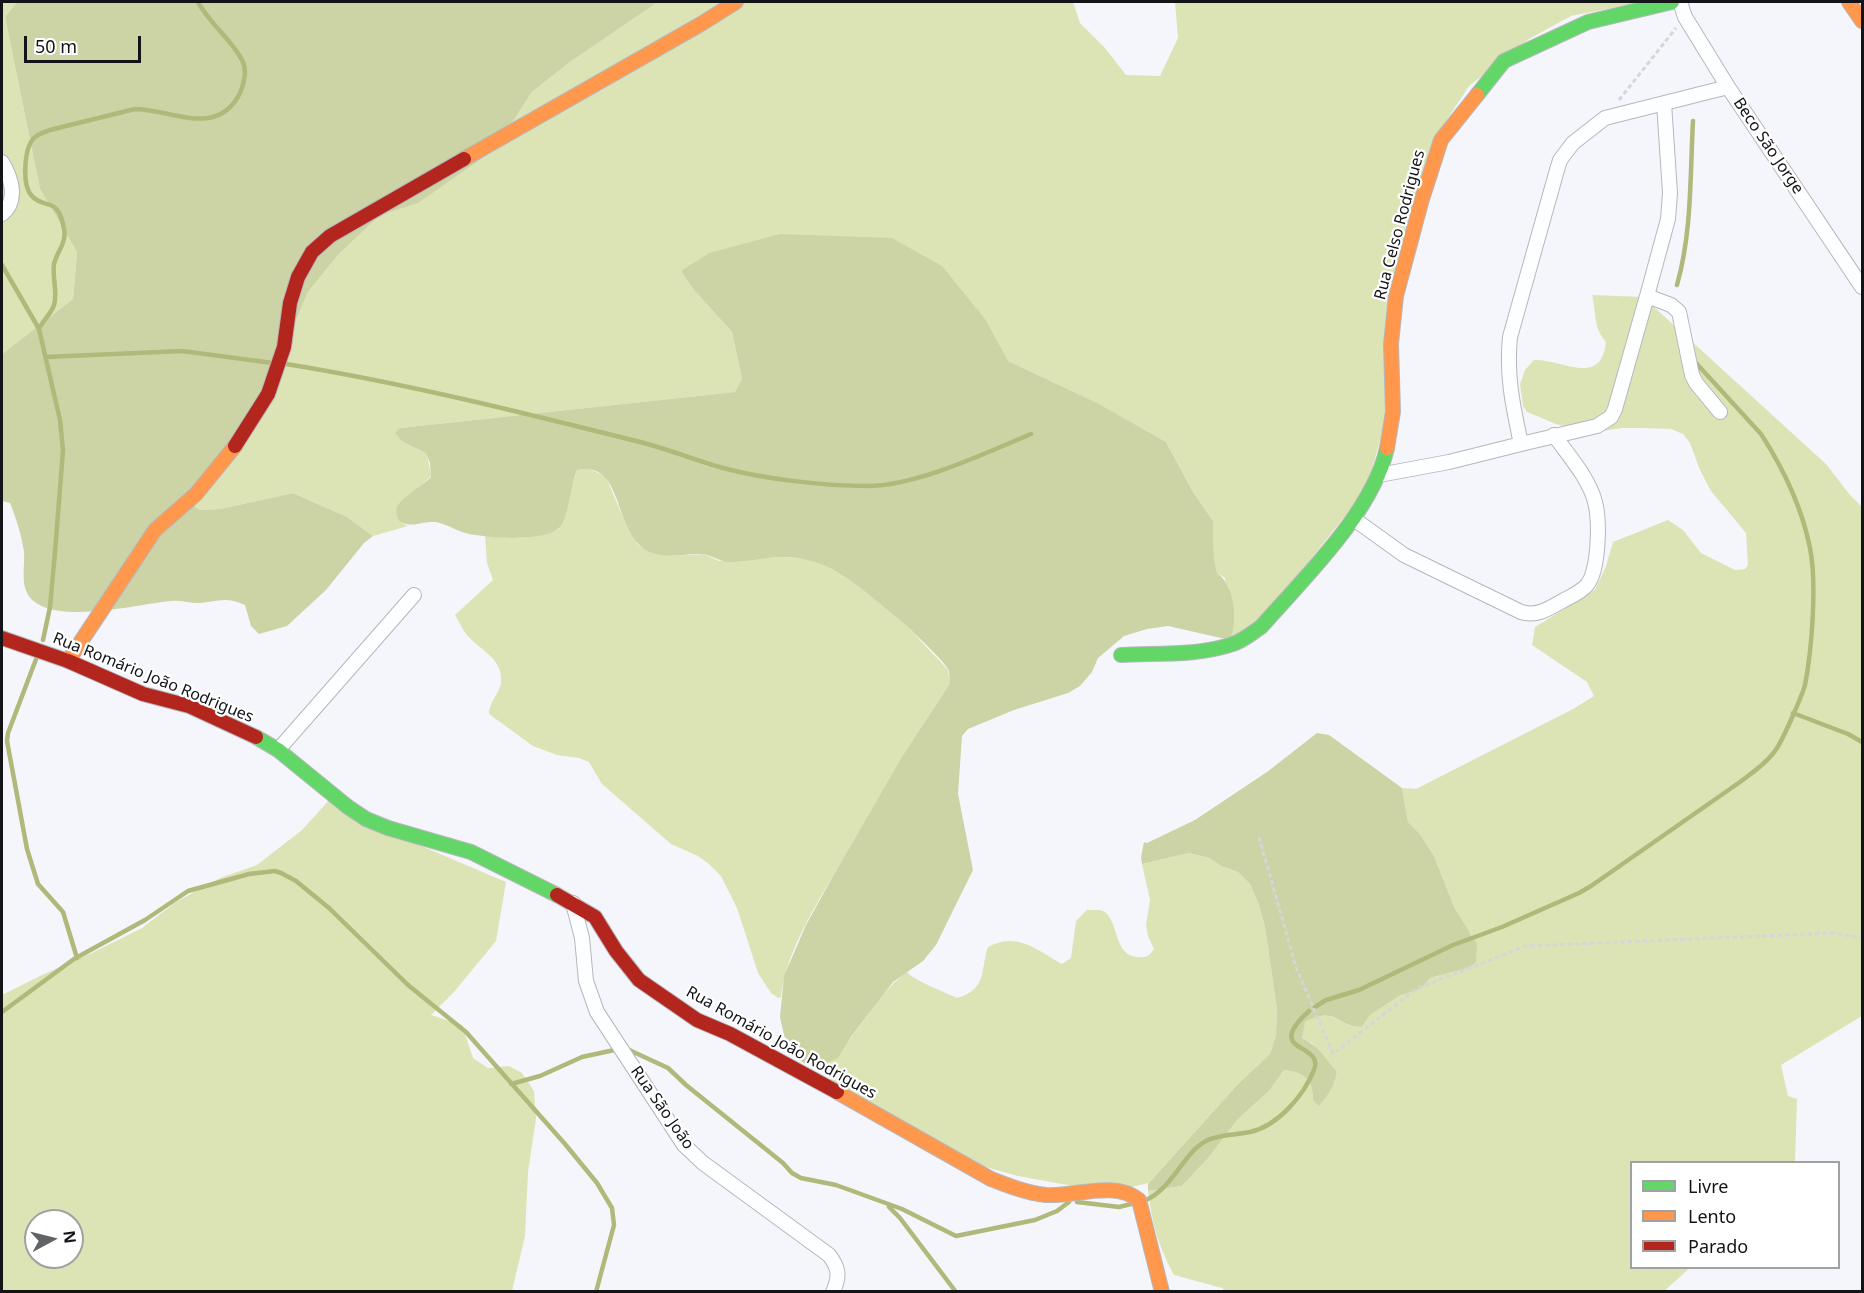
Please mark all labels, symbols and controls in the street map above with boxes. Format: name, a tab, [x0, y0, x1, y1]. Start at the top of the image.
scale bar	[27, 24, 144, 62]
text: 50 m	[35, 34, 77, 58]
street label: Beco São Jorge	[1729, 94, 1807, 198]
street label: Rua Celso Rodrigues	[1371, 148, 1429, 302]
street label: Rua Romário João Rodrigues	[50, 629, 256, 727]
street label: Rua Romário João Rodrigues	[682, 983, 880, 1103]
street label: Rua São João	[626, 1063, 698, 1153]
legend	[1630, 1161, 1840, 1269]
text: Livre	[1688, 1174, 1728, 1198]
text: Lento	[1688, 1204, 1736, 1228]
north arrow	[24, 1209, 84, 1269]
text: N	[58, 1229, 82, 1245]
text: Parado	[1688, 1234, 1748, 1258]

